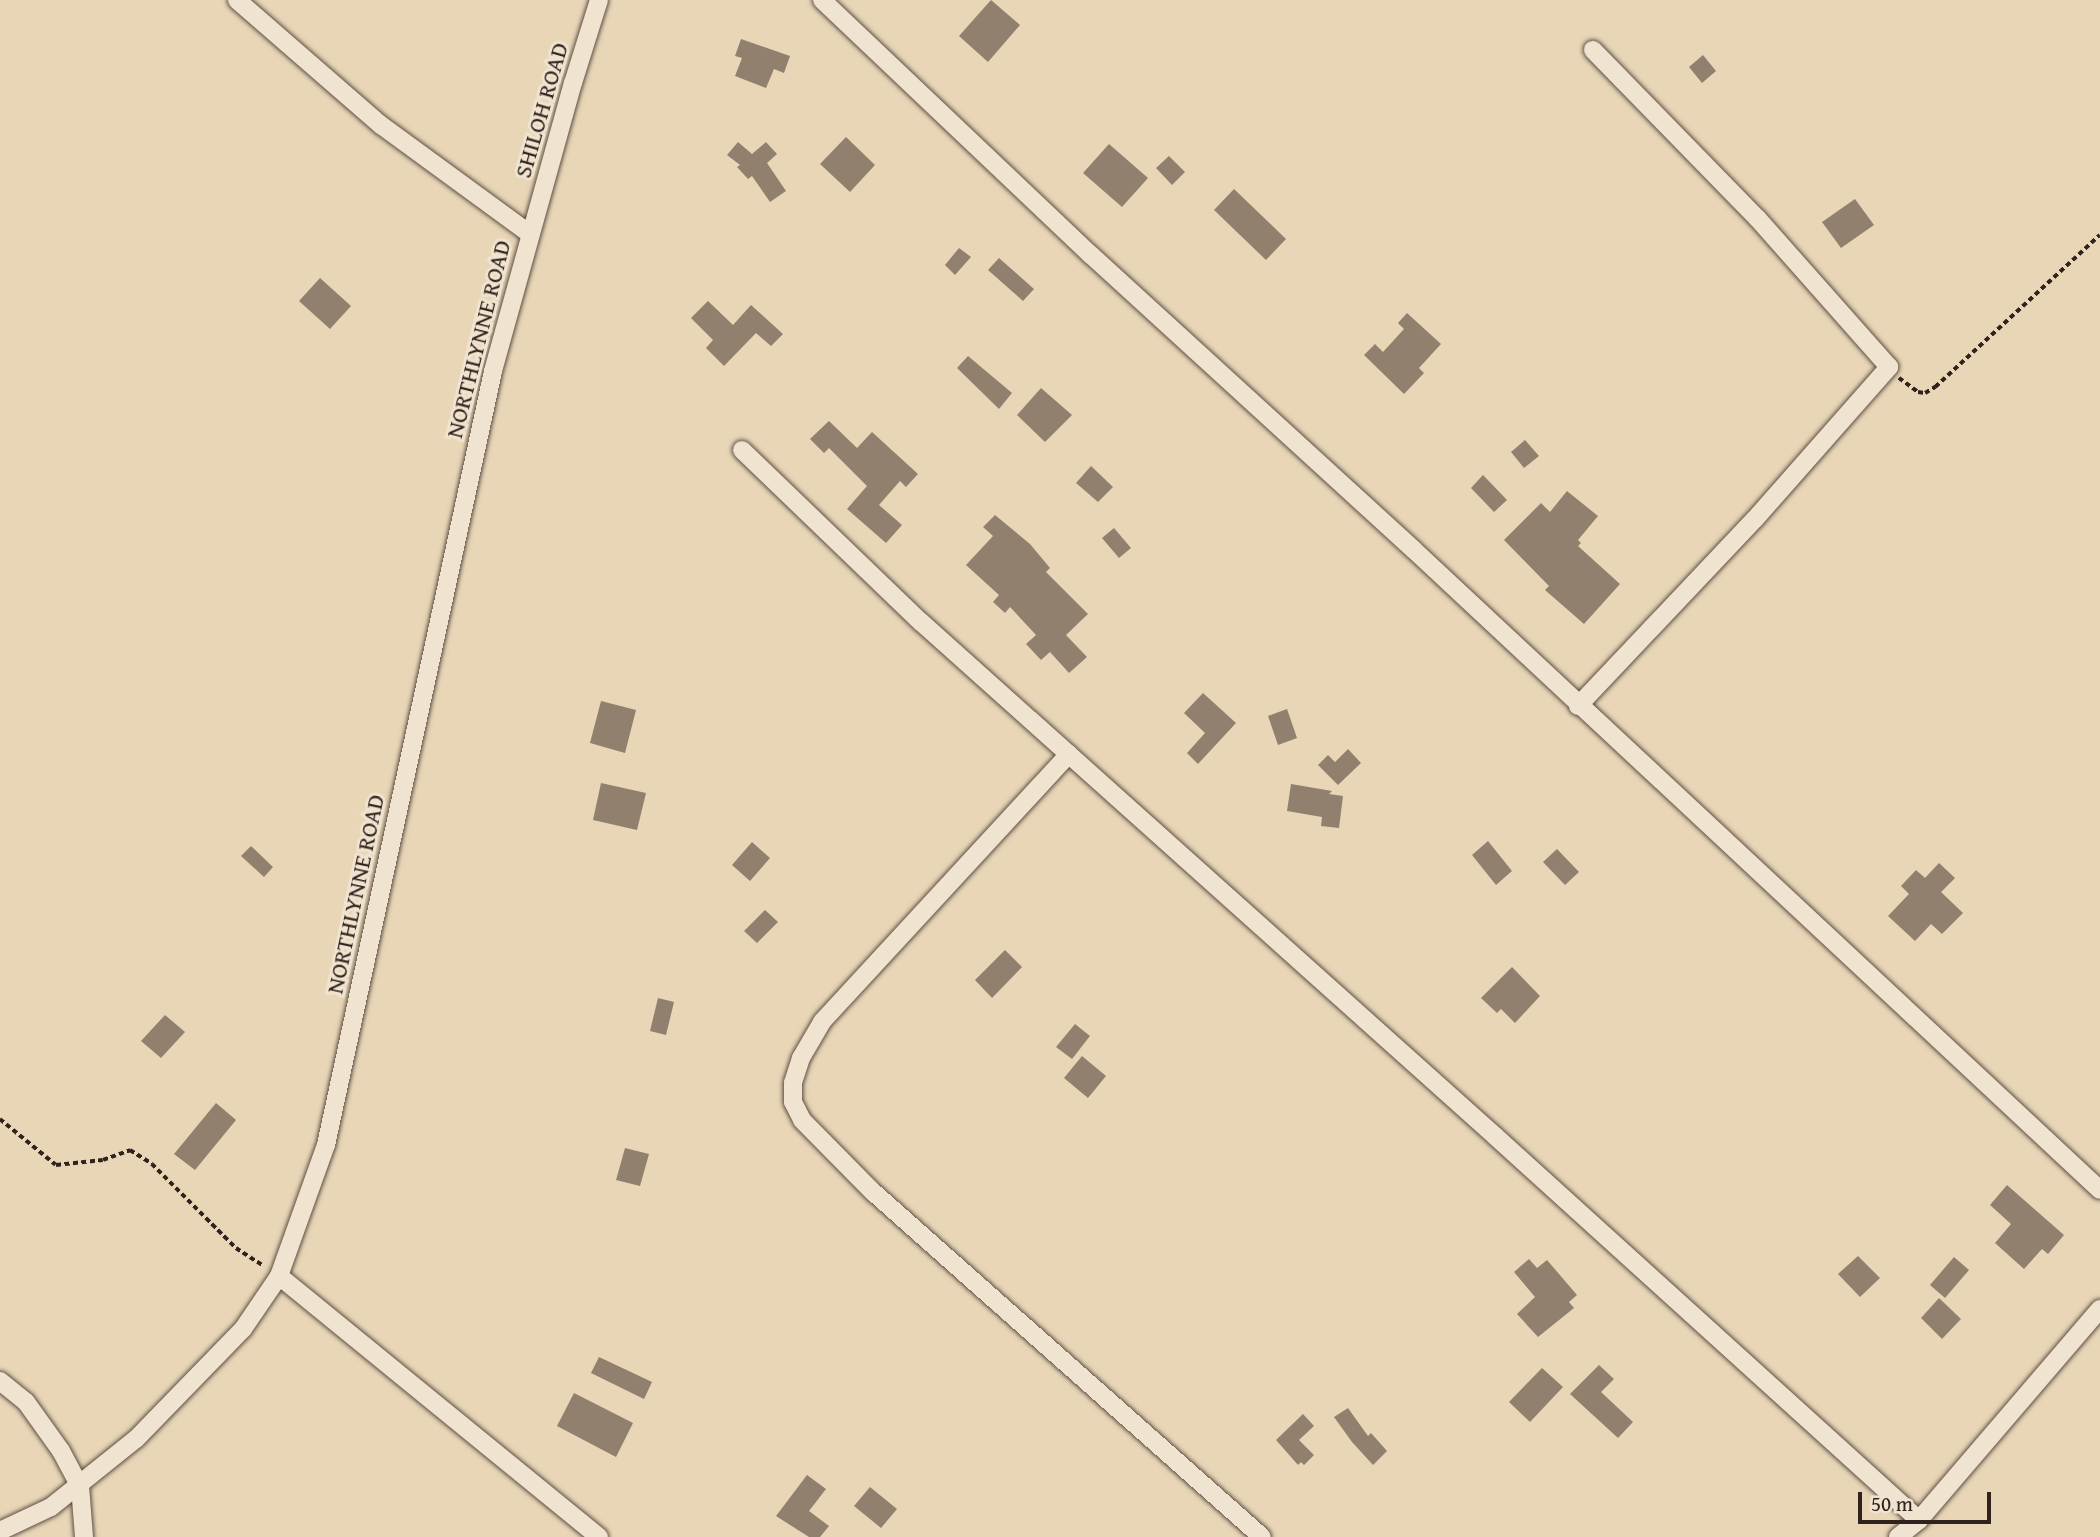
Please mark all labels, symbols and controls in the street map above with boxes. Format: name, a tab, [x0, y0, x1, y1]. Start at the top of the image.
street label: SHILOH ROAD	[508, 39, 574, 181]
street label: NORTHLYNNE ROAD	[439, 237, 517, 441]
street label: NORTHLYNNE ROAD	[320, 792, 390, 996]
scale bar	[1862, 1478, 1995, 1522]
text: 50 m	[1871, 1488, 1913, 1519]

